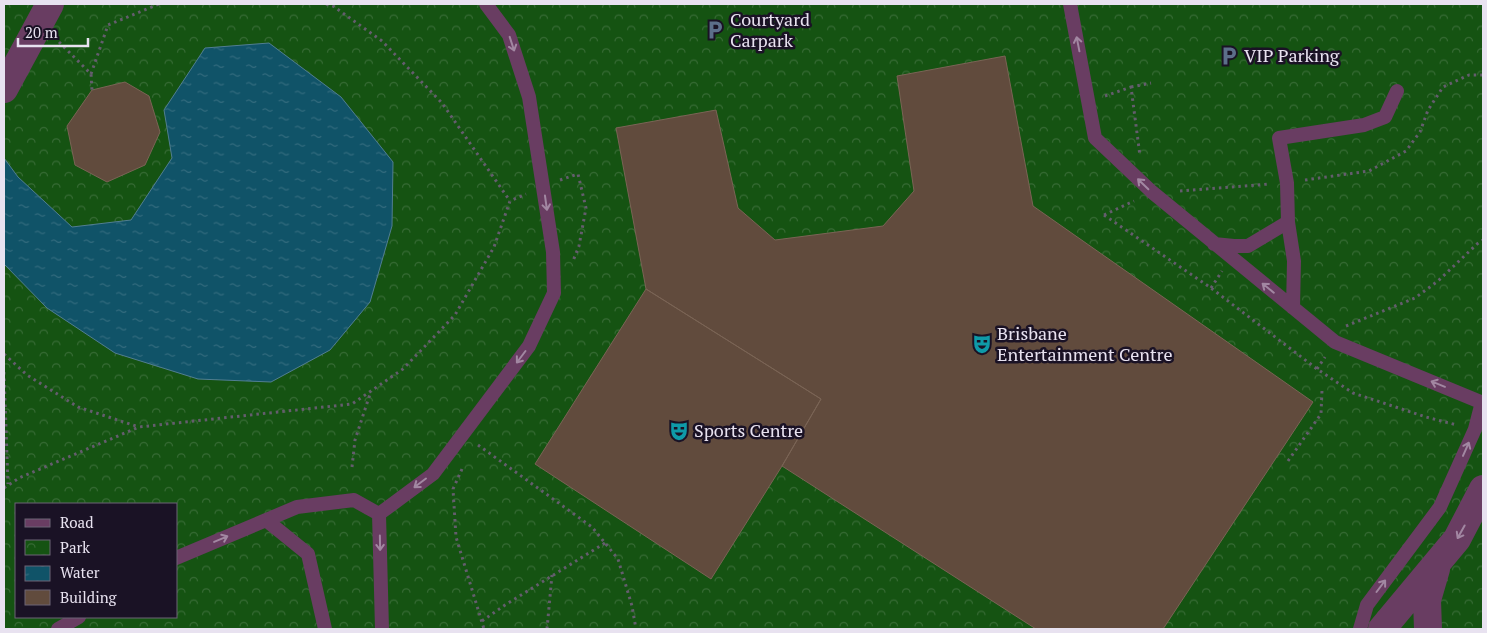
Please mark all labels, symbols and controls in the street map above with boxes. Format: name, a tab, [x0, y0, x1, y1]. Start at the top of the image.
place label: Courtyard Carpark	[730, 7, 810, 52]
scale bar	[18, 15, 88, 47]
parking icon: Courtyard Carpark	[704, 19, 726, 41]
text: 20 m	[25, 22, 58, 42]
one-way arrow	[507, 36, 517, 52]
one-way arrow	[1072, 36, 1082, 52]
place label: VIP Parking	[1244, 43, 1340, 67]
parking icon: VIP Parking	[1218, 45, 1240, 67]
one-way arrow	[1137, 178, 1150, 190]
one-way arrow	[541, 195, 551, 211]
one-way arrow	[1262, 283, 1275, 294]
place label: Brisbane Entertainment Centre	[997, 321, 1173, 366]
theatre icon: Brisbane Entertainment Centre	[971, 333, 993, 355]
one-way arrow	[516, 350, 526, 364]
one-way arrow	[1431, 379, 1446, 389]
place label: Sports Centre	[694, 418, 803, 442]
theatre icon: Sports Centre	[668, 420, 690, 442]
one-way arrow	[1462, 442, 1471, 457]
one-way arrow	[414, 478, 427, 489]
legend	[15, 503, 178, 618]
text: Road	[60, 512, 93, 532]
one-way arrow	[1455, 524, 1465, 539]
one-way arrow	[213, 534, 228, 544]
one-way arrow	[375, 534, 385, 551]
text: Park	[60, 537, 90, 557]
text: Water	[60, 562, 100, 582]
one-way arrow	[1376, 579, 1386, 593]
text: Building	[60, 587, 118, 607]

